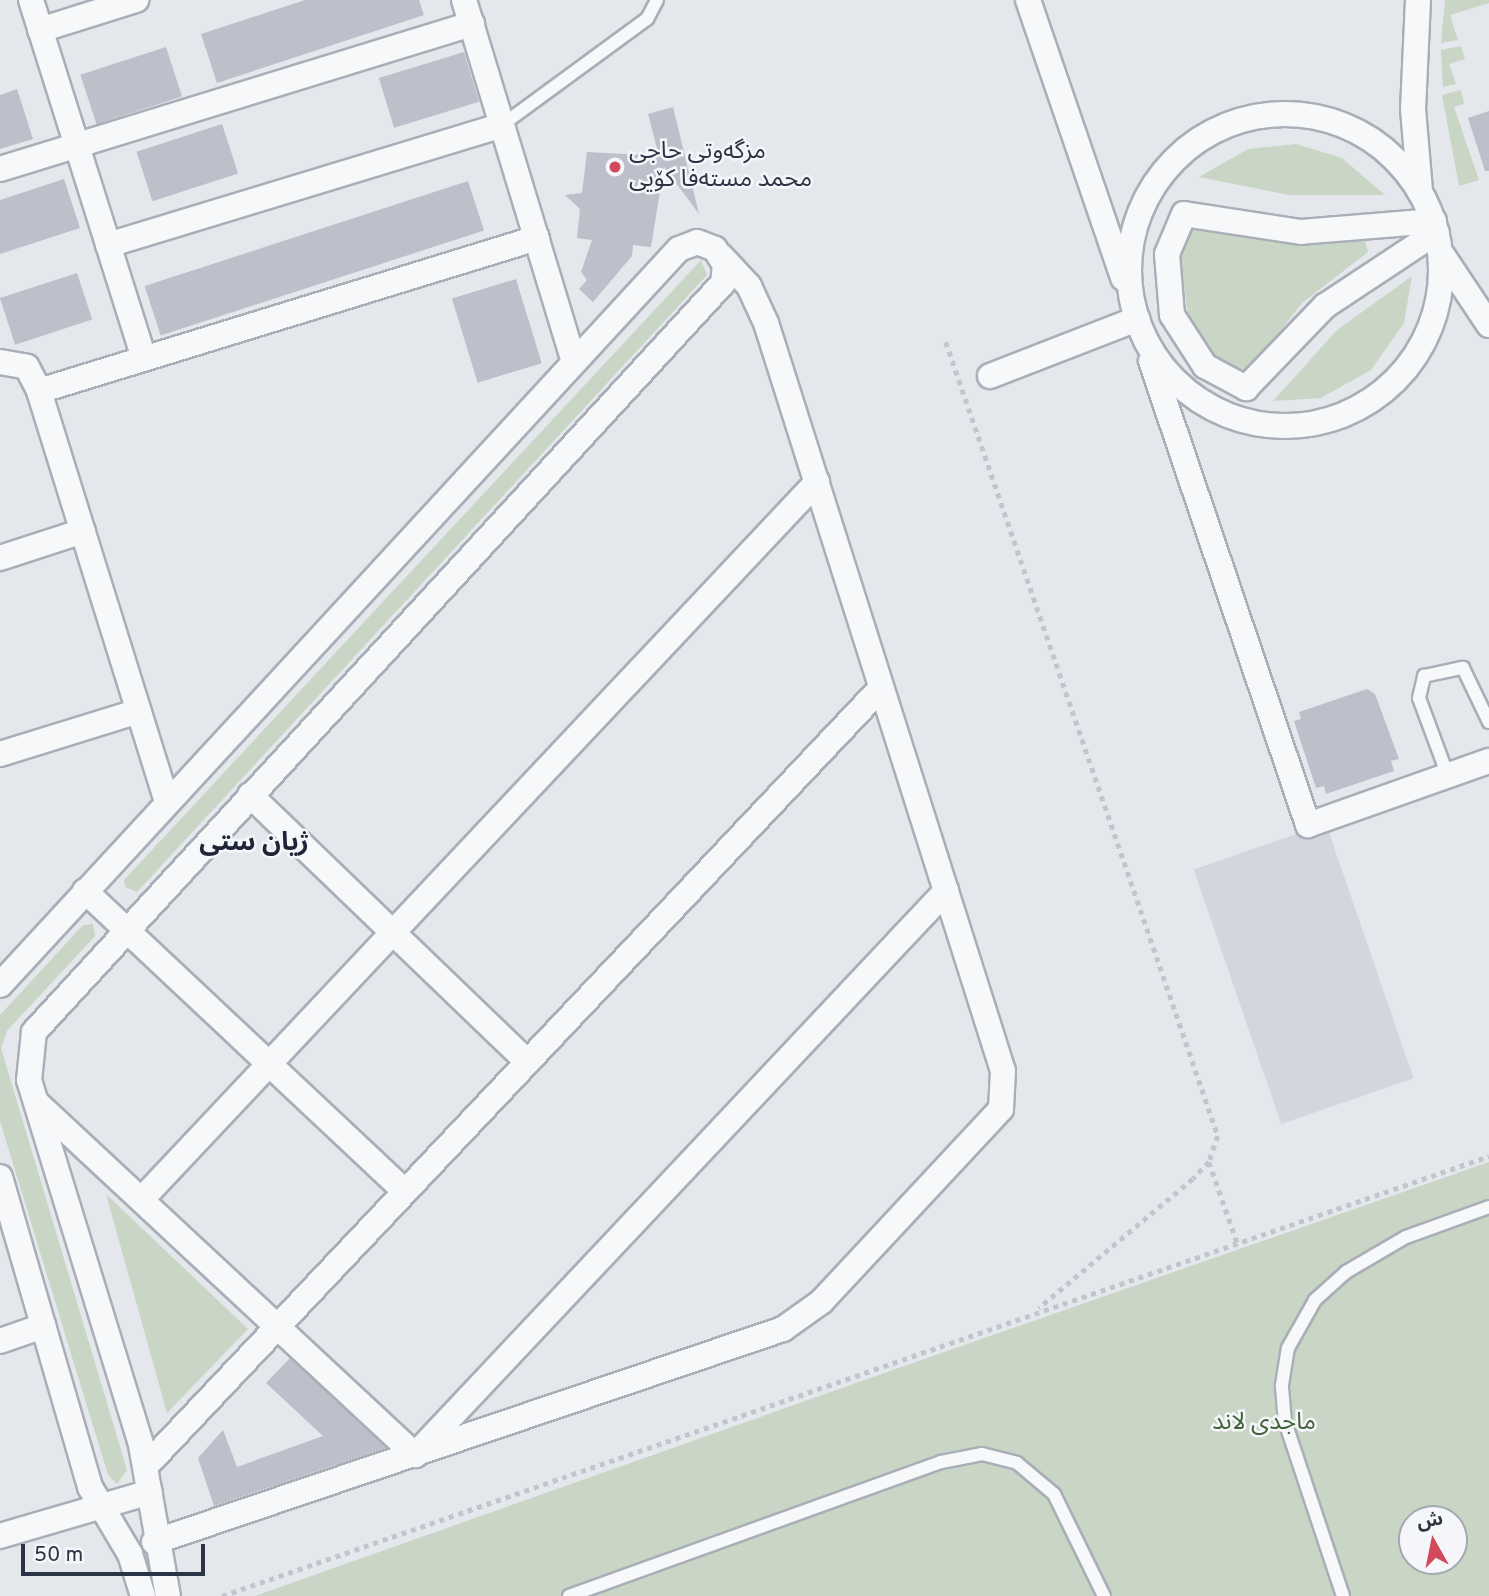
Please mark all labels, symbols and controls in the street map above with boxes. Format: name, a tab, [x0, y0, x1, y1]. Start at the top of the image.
place label: مزگەوتی حاجی محمد مستەفا کۆیی	[629, 139, 812, 195]
marker: مزگەوتی حاجی محمد مستەفا کۆیی	[607, 159, 623, 175]
district label: ژیان ستی	[199, 828, 309, 860]
park label: ماجدی لاند	[1212, 1410, 1316, 1438]
north arrow	[1398, 1505, 1468, 1575]
text: ش	[1415, 1507, 1445, 1535]
scale bar	[24, 1530, 208, 1574]
text: 50 m	[34, 1542, 83, 1569]

